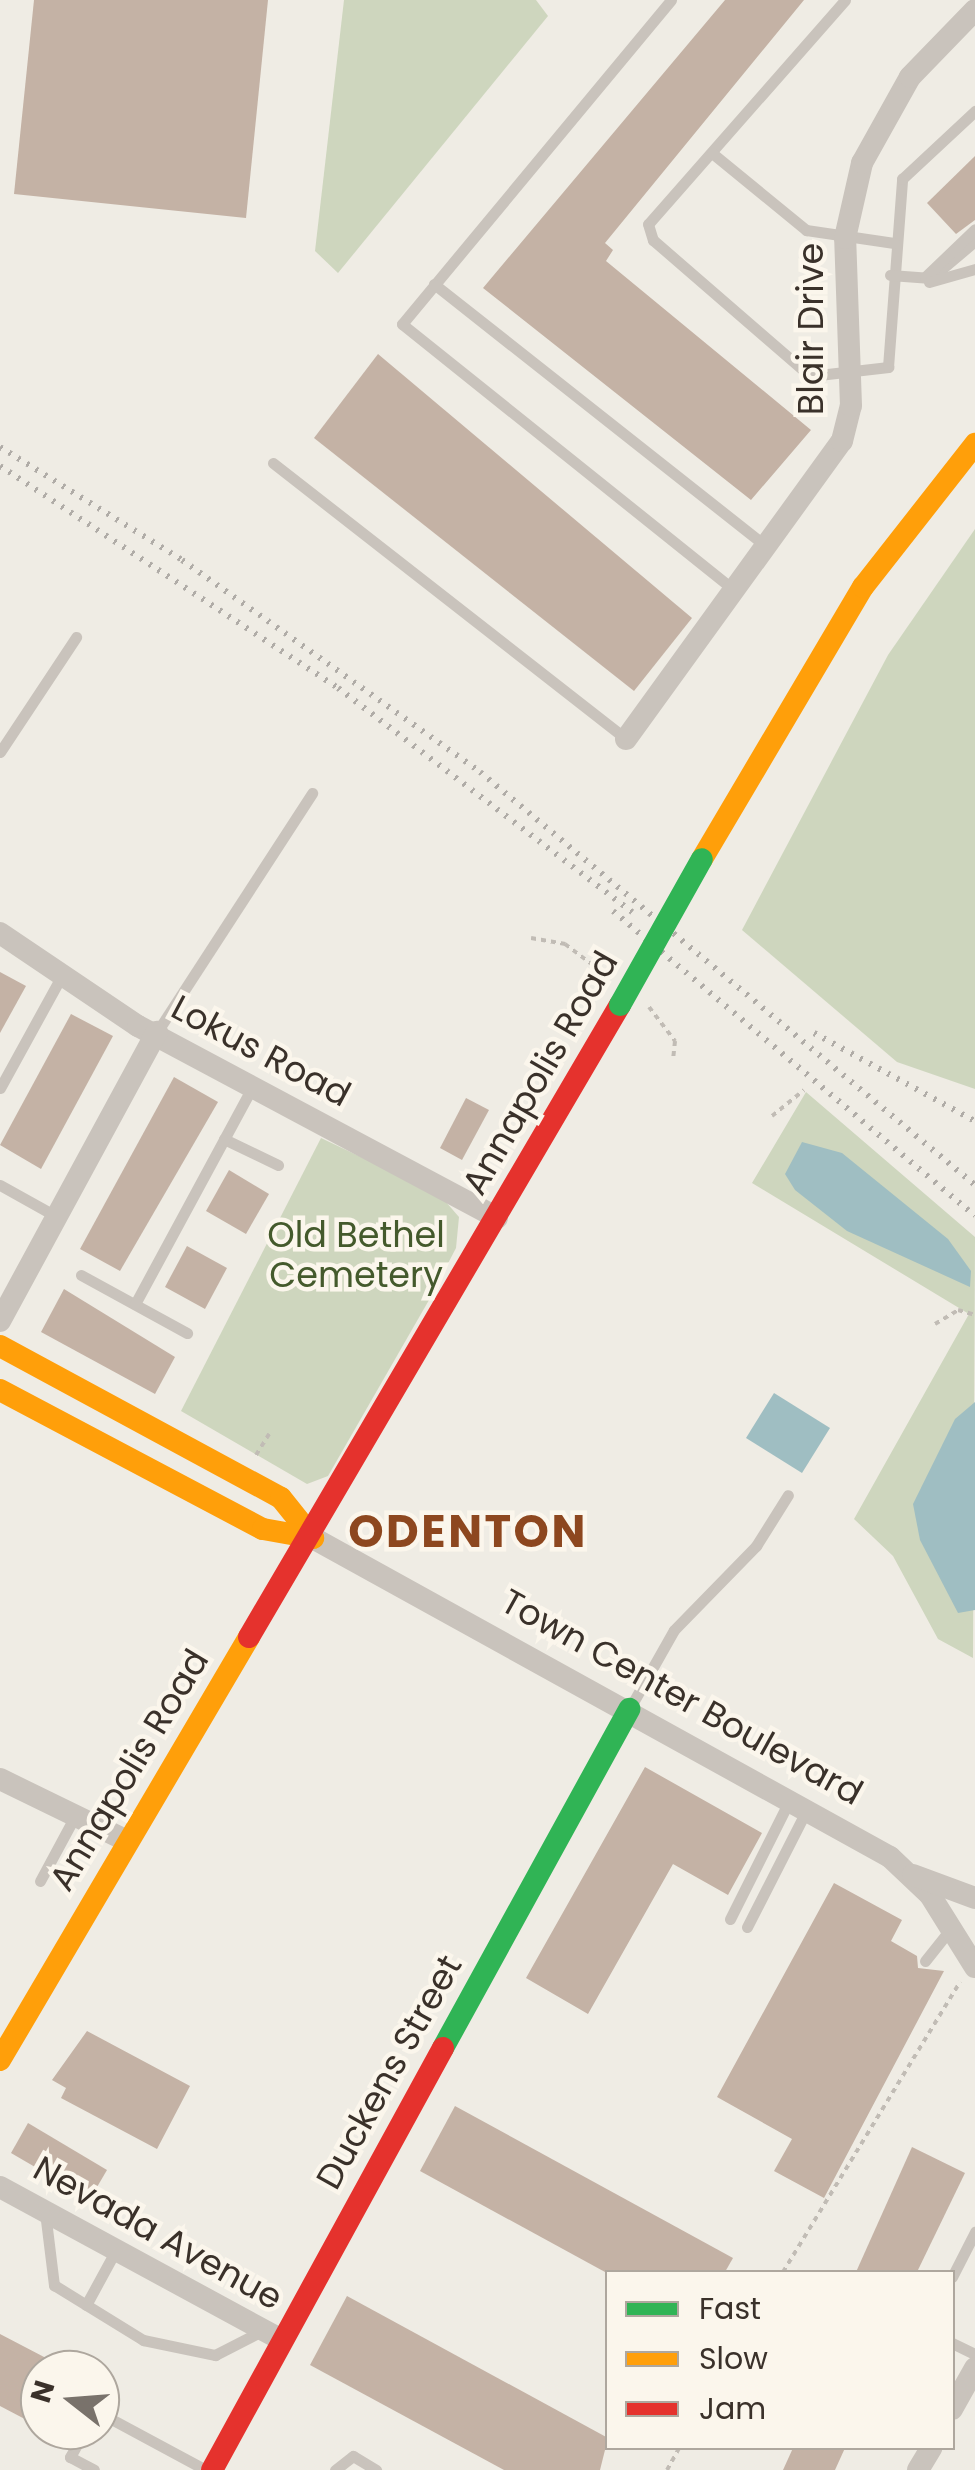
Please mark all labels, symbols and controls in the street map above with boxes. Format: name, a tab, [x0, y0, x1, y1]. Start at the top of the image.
street label: Blair Drive	[790, 243, 832, 415]
street label: Annapolis Road	[453, 944, 627, 1202]
street label: Lokus Road	[164, 986, 358, 1116]
park label: Old Bethel Cemetery	[267, 1214, 445, 1296]
district label: ODENTON	[348, 1505, 588, 1559]
street label: Town Center Boulevard	[494, 1580, 870, 1814]
street label: Annapolis Road	[40, 1642, 218, 1898]
street label: Duckens Street	[307, 1948, 471, 2196]
street label: Nevada Avenue	[26, 2147, 290, 2319]
legend	[605, 2270, 955, 2450]
text: Fast	[699, 2287, 761, 2330]
text: Slow	[699, 2337, 768, 2380]
north arrow	[20, 2350, 120, 2450]
text: N	[21, 2376, 64, 2407]
text: Jam	[699, 2387, 766, 2430]

